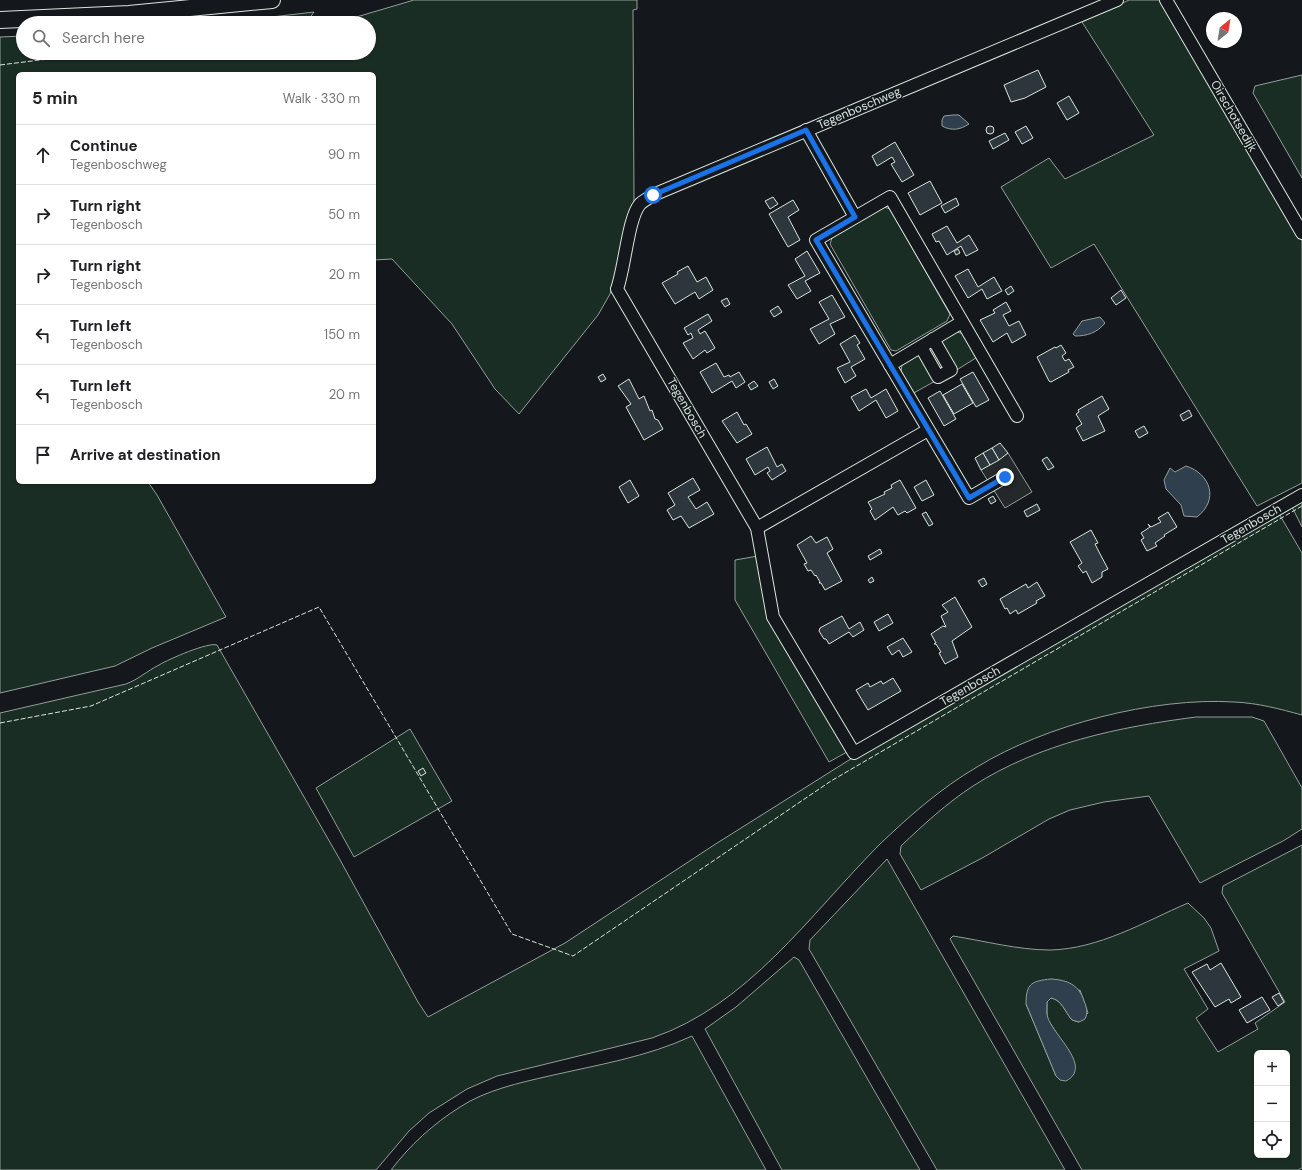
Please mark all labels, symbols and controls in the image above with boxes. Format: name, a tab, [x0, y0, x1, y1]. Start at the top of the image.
north arrow	[1206, 12, 1242, 48]
search box	[16, 16, 376, 60]
icon: search	[30, 27, 52, 49]
text: Search here	[62, 28, 145, 48]
street label: Oirschotsedijk	[1207, 77, 1261, 155]
street label: Tegenboschweg	[815, 83, 904, 133]
text: 5 min	[32, 87, 78, 109]
text: Walk · 330 m	[283, 90, 360, 107]
text: Continue	[70, 136, 138, 156]
icon: ahead	[32, 144, 54, 166]
text: 90 m	[328, 146, 360, 163]
text: Tegenboschweg	[70, 156, 167, 173]
route start	[644, 186, 662, 204]
text: Turn right	[70, 196, 141, 216]
icon: right	[32, 204, 54, 226]
text: 50 m	[328, 206, 360, 223]
text: Tegenbosch	[70, 216, 143, 233]
text: Turn right	[70, 256, 141, 276]
icon: right	[32, 264, 54, 286]
text: 20 m	[329, 266, 360, 283]
text: Tegenbosch	[70, 276, 143, 293]
text: Turn left	[70, 316, 131, 336]
icon: left	[32, 324, 54, 346]
text: 150 m	[324, 326, 360, 343]
text: Tegenbosch	[70, 336, 143, 353]
street label: Tegenbosch	[663, 375, 711, 441]
text: Turn left	[70, 376, 131, 396]
icon: left	[32, 384, 54, 406]
text: 20 m	[329, 386, 360, 403]
text: Tegenbosch	[70, 396, 143, 413]
icon: arrive	[32, 444, 54, 466]
text: Arrive at destination	[70, 445, 221, 465]
route end	[996, 468, 1014, 486]
street label: Tegenbosch	[1218, 500, 1284, 548]
street label: Tegenbosch	[937, 662, 1003, 710]
map controls	[1254, 1050, 1290, 1158]
button: +	[1254, 1050, 1290, 1086]
button: −	[1254, 1086, 1290, 1122]
button: locate	[1254, 1122, 1290, 1158]

